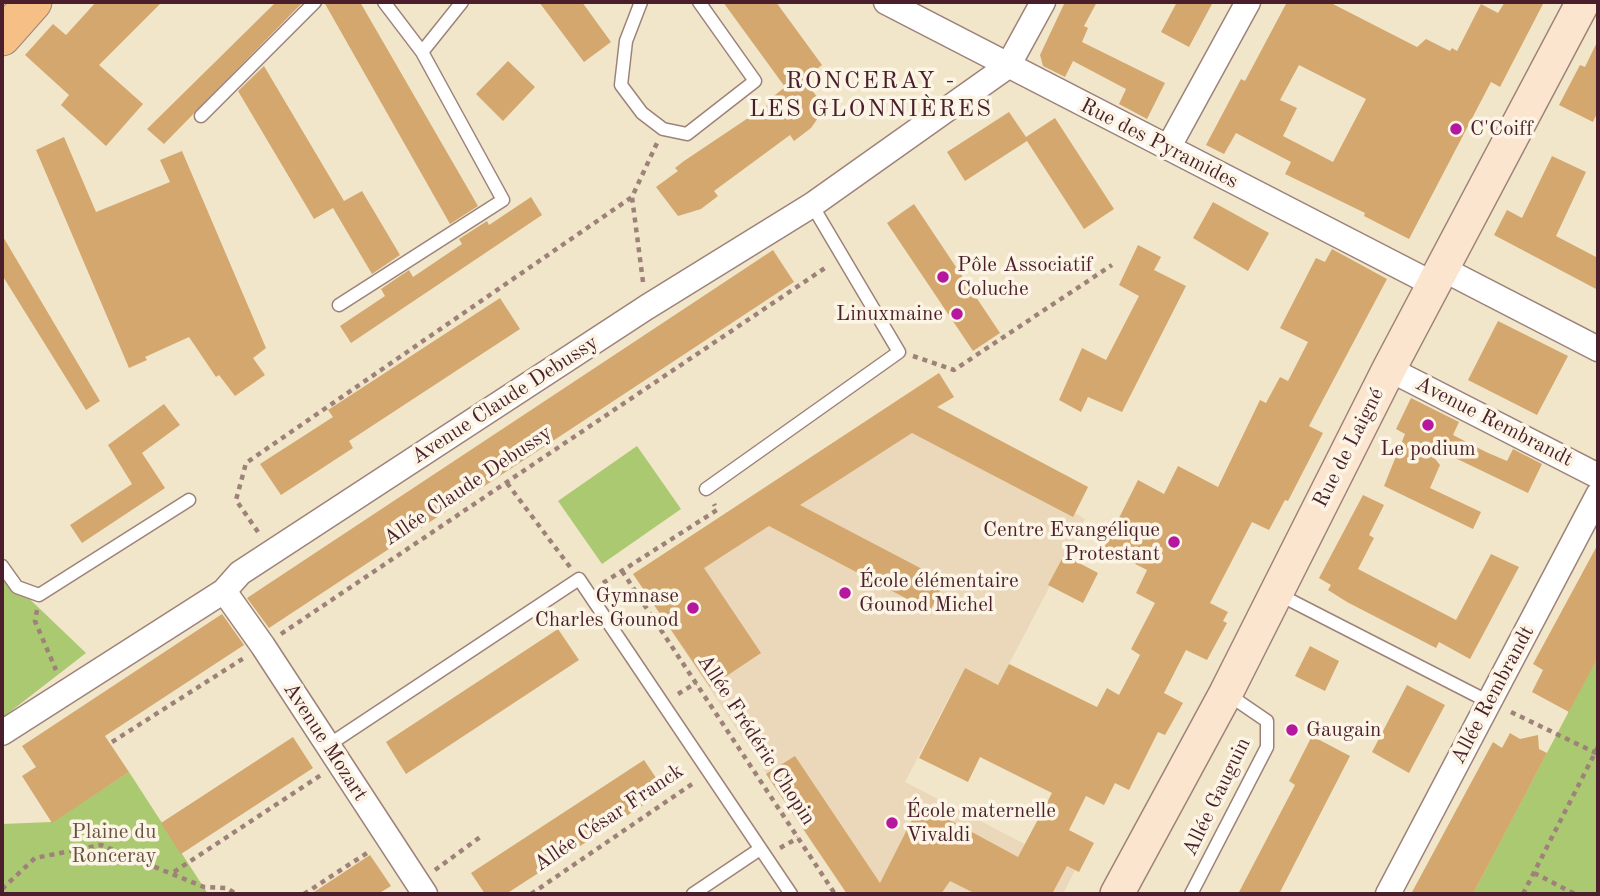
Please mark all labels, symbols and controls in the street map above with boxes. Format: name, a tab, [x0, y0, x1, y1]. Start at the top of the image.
district label: RONCERAY - LES GLONNIÈRES	[751, 68, 991, 124]
street label: Rue des Pyramides	[1076, 93, 1242, 195]
place label: C'Coiff	[1470, 116, 1533, 142]
marker: C'Coiff	[1448, 121, 1464, 137]
place label: Pôle Associatif Coluche	[957, 252, 1093, 302]
marker: Pôle Associatif Coluche	[935, 269, 951, 285]
place label: Linuxmaine	[836, 301, 943, 327]
marker: Linuxmaine	[949, 306, 965, 322]
street label: Avenue Claude Debussy	[407, 330, 603, 470]
street label: Avenue Rembrandt	[1411, 371, 1577, 473]
street label: Rue de Laigné	[1308, 384, 1390, 512]
marker: Le podium	[1420, 417, 1436, 433]
street label: Allée Claude Debussy	[379, 420, 557, 552]
place label: Le podium	[1380, 436, 1476, 462]
place label: Centre Evangélique Protestant	[983, 517, 1160, 567]
marker: Centre Evangélique Protestant	[1166, 534, 1182, 550]
place label: École élémentaire Gounod Michel	[859, 568, 1019, 618]
place label: Gymnase Charles Gounod	[535, 583, 679, 633]
marker: École élémentaire Gounod Michel	[837, 585, 853, 601]
marker: Gymnase Charles Gounod	[685, 600, 701, 616]
street label: Allée Rembrandt	[1446, 621, 1540, 769]
street label: Allée Frédéric Chopin	[691, 650, 821, 830]
street label: Avenue Mozart	[277, 678, 373, 806]
place label: Gaugain	[1306, 717, 1381, 743]
marker: Gaugain	[1284, 722, 1300, 738]
street label: Allée Gauguin	[1177, 734, 1257, 860]
street label: Allée César Franck	[529, 759, 689, 877]
place label: École maternelle Vivaldi	[906, 798, 1056, 848]
marker: École maternelle Vivaldi	[884, 815, 900, 831]
park label: Plaine du Ronceray	[71, 819, 157, 869]

